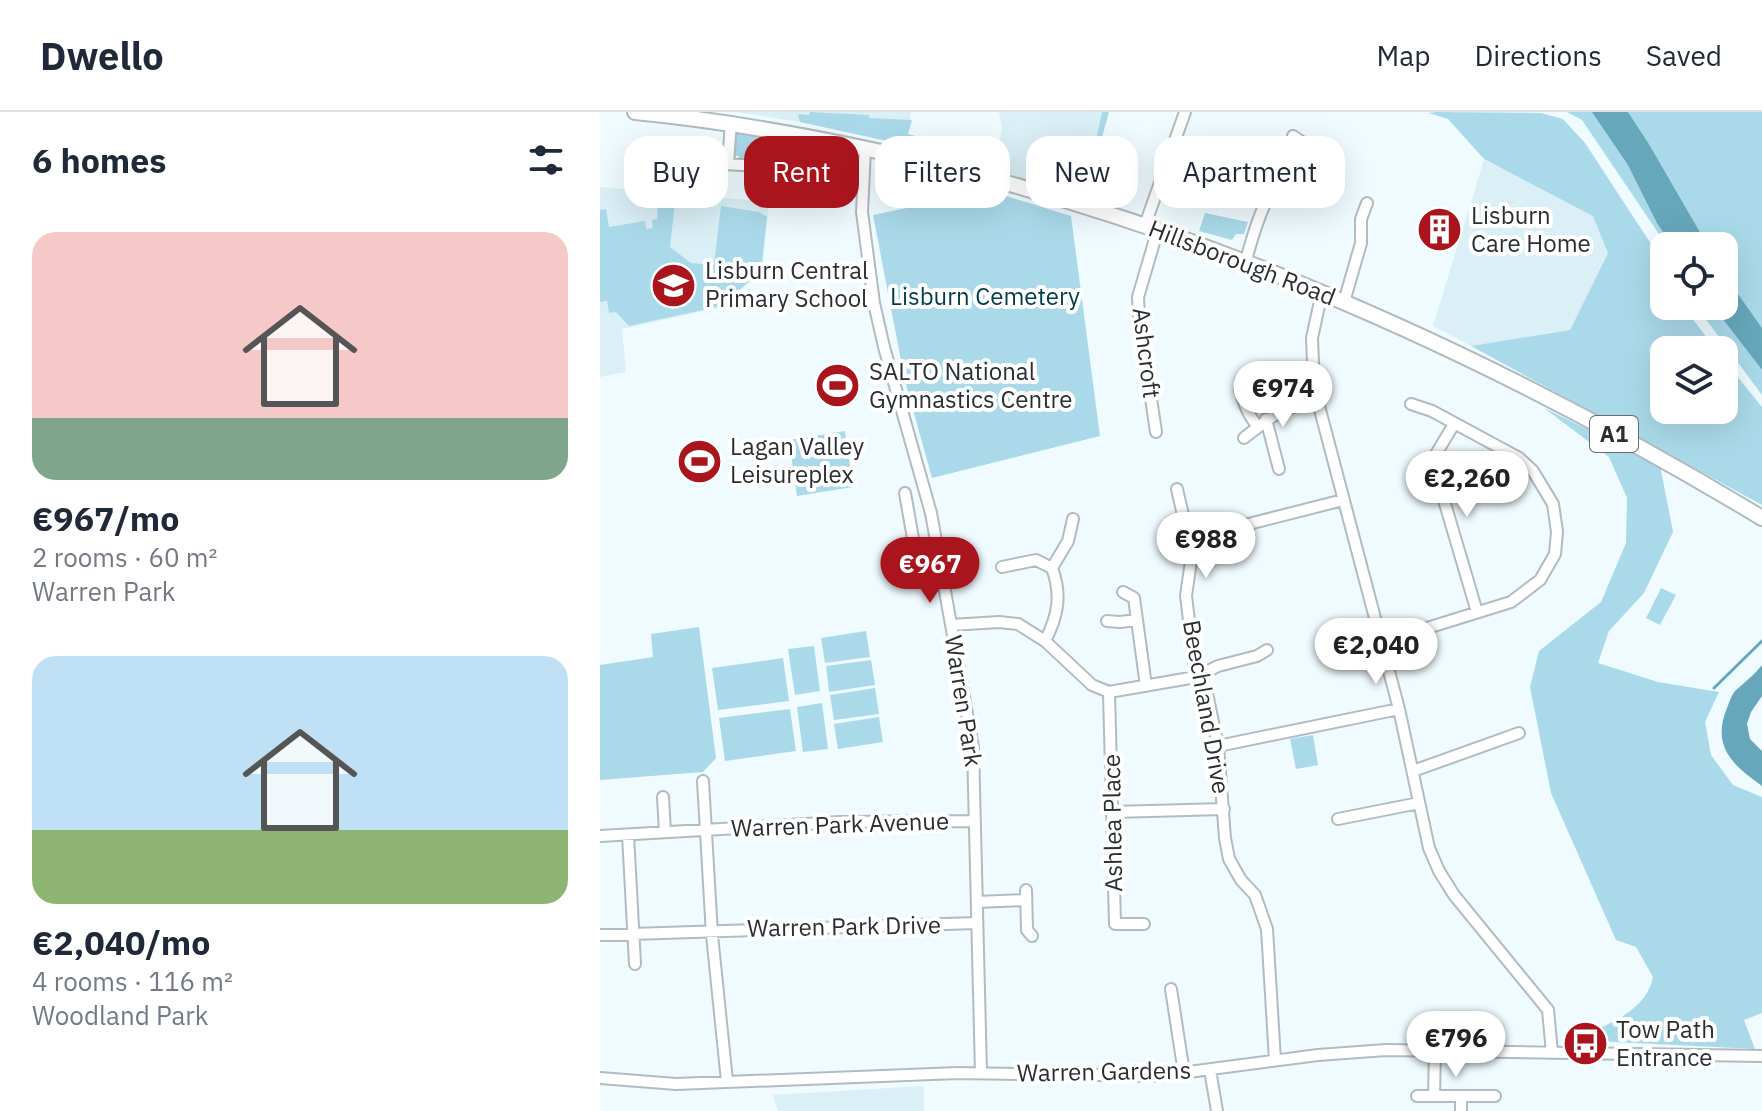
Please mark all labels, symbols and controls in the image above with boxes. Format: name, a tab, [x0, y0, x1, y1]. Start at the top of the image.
text: Dwello	[40, 31, 164, 80]
text: Map	[1376, 37, 1430, 74]
text: Directions	[1474, 37, 1602, 74]
text: Saved	[1646, 37, 1722, 74]
chip: Buy	[624, 136, 728, 208]
chip: Rent	[744, 136, 859, 208]
chip: Filters	[875, 136, 1010, 208]
chip: New	[1026, 136, 1138, 208]
chip: Apartment	[1154, 136, 1345, 208]
text: 6 homes	[32, 138, 167, 182]
icon: filters	[524, 138, 568, 182]
place label: Lisburn Care Home	[1471, 199, 1591, 259]
building icon: Lisburn Care Home	[1416, 206, 1464, 254]
street label: Hillsborough Road	[1144, 212, 1340, 312]
map controls	[1650, 232, 1738, 424]
button: locate	[1650, 232, 1738, 320]
place label: Lisburn Central Primary School	[705, 254, 869, 314]
school or university icon: Lisburn Central Primary School	[650, 261, 698, 309]
park label: Lisburn Cemetery	[890, 280, 1080, 312]
icon: home	[228, 284, 372, 428]
street label: Ashcroft	[1126, 306, 1168, 400]
button: layers	[1650, 336, 1738, 424]
place label: SALTO National Gymnastics Centre	[869, 355, 1072, 415]
pin: €974	[1236, 361, 1330, 429]
sports icon: SALTO National Gymnastics Centre	[814, 362, 862, 410]
text: €974	[1251, 370, 1315, 404]
road number: A1	[1590, 416, 1638, 452]
place label: Lagan Valley Leisureplex	[730, 430, 864, 490]
sports icon: Lagan Valley Leisureplex	[675, 437, 723, 485]
pin: €2,260	[1402, 451, 1532, 519]
text: €2,260	[1424, 460, 1510, 494]
text: €967/mo	[32, 496, 179, 540]
pin: €988	[1159, 512, 1253, 580]
text: €988	[1174, 521, 1238, 555]
pin: €967	[883, 537, 977, 605]
text: 2 rooms · 60 m²	[32, 540, 217, 574]
text: €967	[898, 546, 962, 580]
text: Warren Park	[32, 574, 176, 608]
street label: Beechland Drive	[1176, 617, 1238, 796]
pin: €2,040	[1311, 618, 1441, 686]
text: €2,040	[1333, 627, 1419, 661]
street label: Warren Park	[938, 633, 990, 769]
icon: home	[228, 708, 372, 852]
street label: Ashlea Place	[1095, 754, 1129, 892]
street label: Warren Park Avenue	[730, 804, 950, 844]
street label: Warren Park Drive	[747, 908, 941, 944]
text: €2,040/mo	[32, 920, 210, 964]
text: 4 rooms · 116 m²	[32, 964, 233, 998]
text: Woodland Park	[32, 998, 209, 1032]
pin: €796	[1409, 1011, 1503, 1079]
place label: Tow Path Entrance	[1616, 1013, 1715, 1073]
text: €796	[1424, 1020, 1488, 1054]
bus stop icon: Tow Path Entrance	[1561, 1020, 1609, 1068]
street label: Warren Gardens	[1016, 1053, 1192, 1089]

